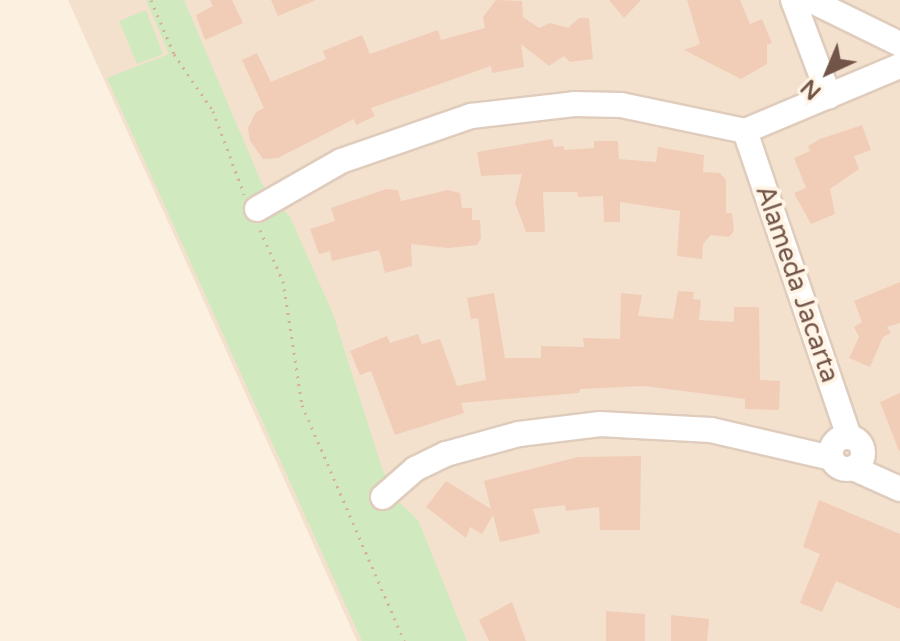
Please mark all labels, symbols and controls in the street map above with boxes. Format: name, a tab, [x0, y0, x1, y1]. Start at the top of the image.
north arrow	[788, 32, 868, 112]
text: N	[796, 74, 827, 105]
street label: Alameda Jacarta	[749, 181, 845, 387]

